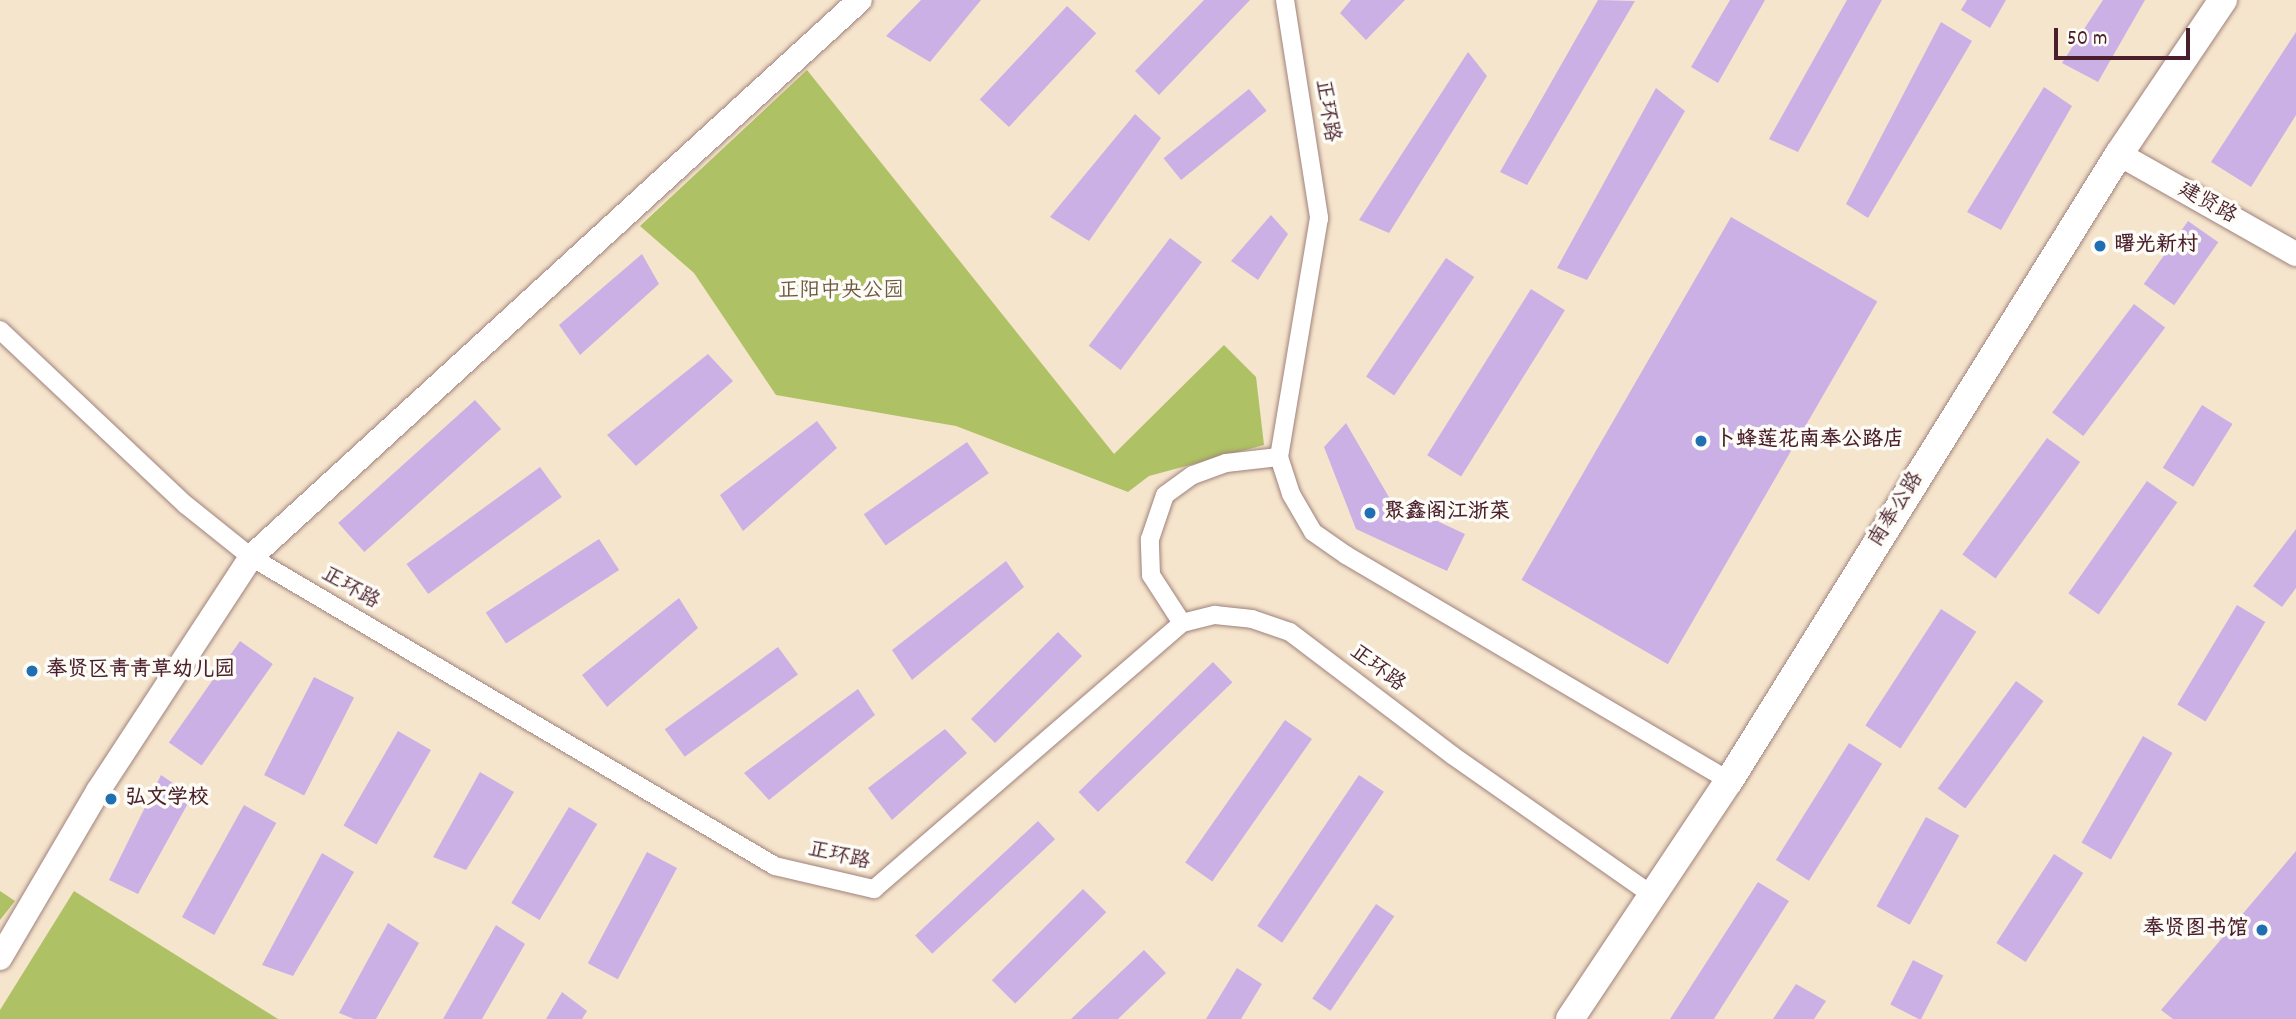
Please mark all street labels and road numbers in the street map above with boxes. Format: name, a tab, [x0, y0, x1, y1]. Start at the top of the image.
street label: 正环路	[1309, 78, 1343, 144]
street label: 建贤路	[2173, 178, 2241, 230]
street label: 南奉公路	[1864, 468, 1930, 552]
street label: 正环路	[316, 562, 384, 616]
street label: 正环路	[1344, 640, 1410, 698]
street label: 正环路	[805, 838, 873, 876]

